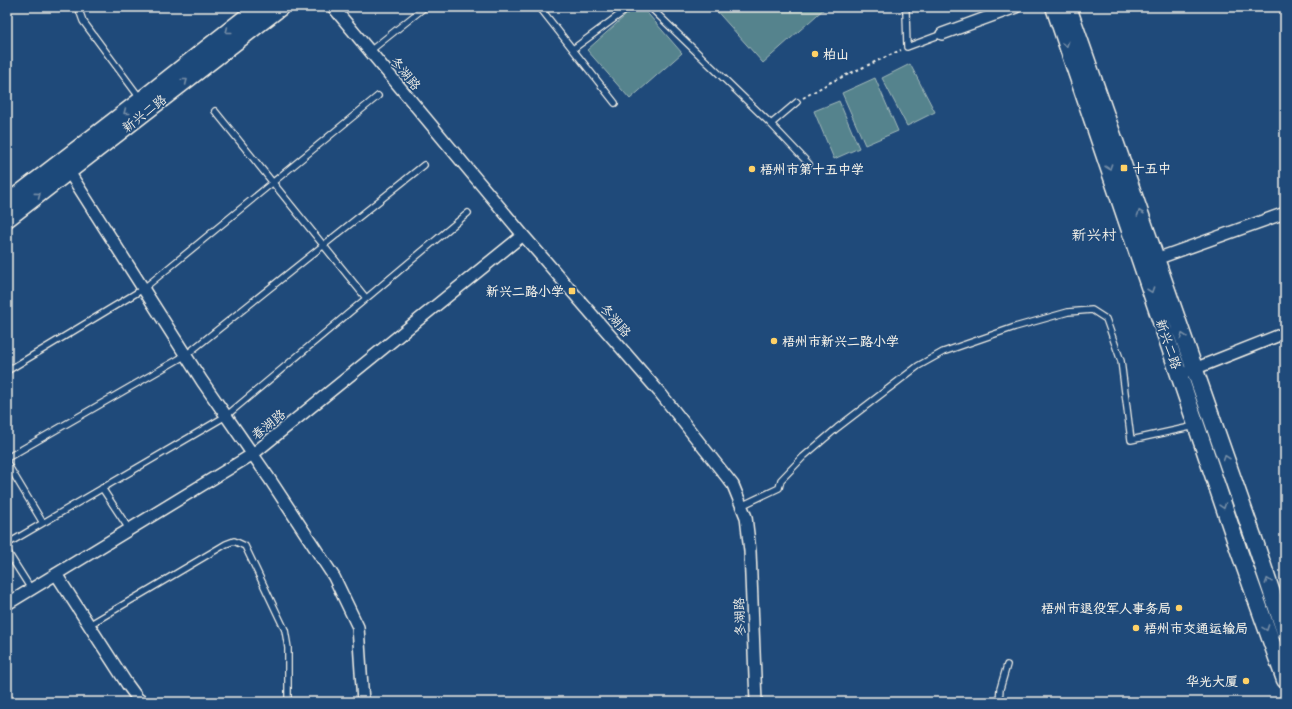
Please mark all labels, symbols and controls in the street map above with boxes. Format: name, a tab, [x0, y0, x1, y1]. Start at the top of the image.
one-way arrow	[226, 27, 233, 34]
one-way arrow	[1062, 40, 1070, 47]
place label: 柏山	[823, 47, 849, 66]
marker: 柏山	[810, 49, 820, 59]
street label: 冬湖路	[384, 54, 424, 96]
one-way arrow	[181, 79, 188, 86]
street label: 新兴二路	[119, 91, 172, 138]
one-way arrow	[123, 107, 130, 115]
place label: 十五中	[1132, 161, 1171, 180]
place label: 梧州市第十五中学	[760, 162, 864, 181]
one-way arrow	[1104, 163, 1112, 170]
marker: 十五中	[1119, 163, 1129, 173]
marker: 梧州市第十五中学	[747, 164, 757, 174]
one-way arrow	[34, 193, 41, 200]
one-way arrow	[1136, 210, 1144, 217]
district label: 新兴村	[1071, 226, 1117, 248]
place label: 新兴二路小学	[486, 284, 564, 303]
marker: 新兴二路小学	[567, 286, 577, 296]
one-way arrow	[1146, 286, 1154, 293]
street label: 冬湖路	[594, 301, 634, 343]
street label: 新兴二路	[1149, 317, 1184, 372]
one-way arrow	[1179, 332, 1187, 339]
place label: 梧州市新兴二路小学	[782, 334, 899, 353]
marker: 梧州市新兴二路小学	[769, 336, 779, 346]
street label: 春湖路	[248, 406, 291, 446]
one-way arrow	[1222, 455, 1230, 462]
one-way arrow	[1219, 502, 1227, 509]
one-way arrow	[1264, 578, 1273, 585]
street label: 冬湖路	[731, 597, 752, 637]
place label: 梧州市退役军人事务局	[1041, 601, 1171, 620]
marker: 梧州市退役军人事务局	[1174, 603, 1184, 613]
place label: 梧州市交通运输局	[1144, 621, 1248, 640]
marker: 梧州市交通运输局	[1131, 623, 1141, 633]
one-way arrow	[1261, 624, 1270, 631]
place label: 华光大厦	[1186, 674, 1238, 693]
marker: 华光大厦	[1241, 676, 1251, 686]

